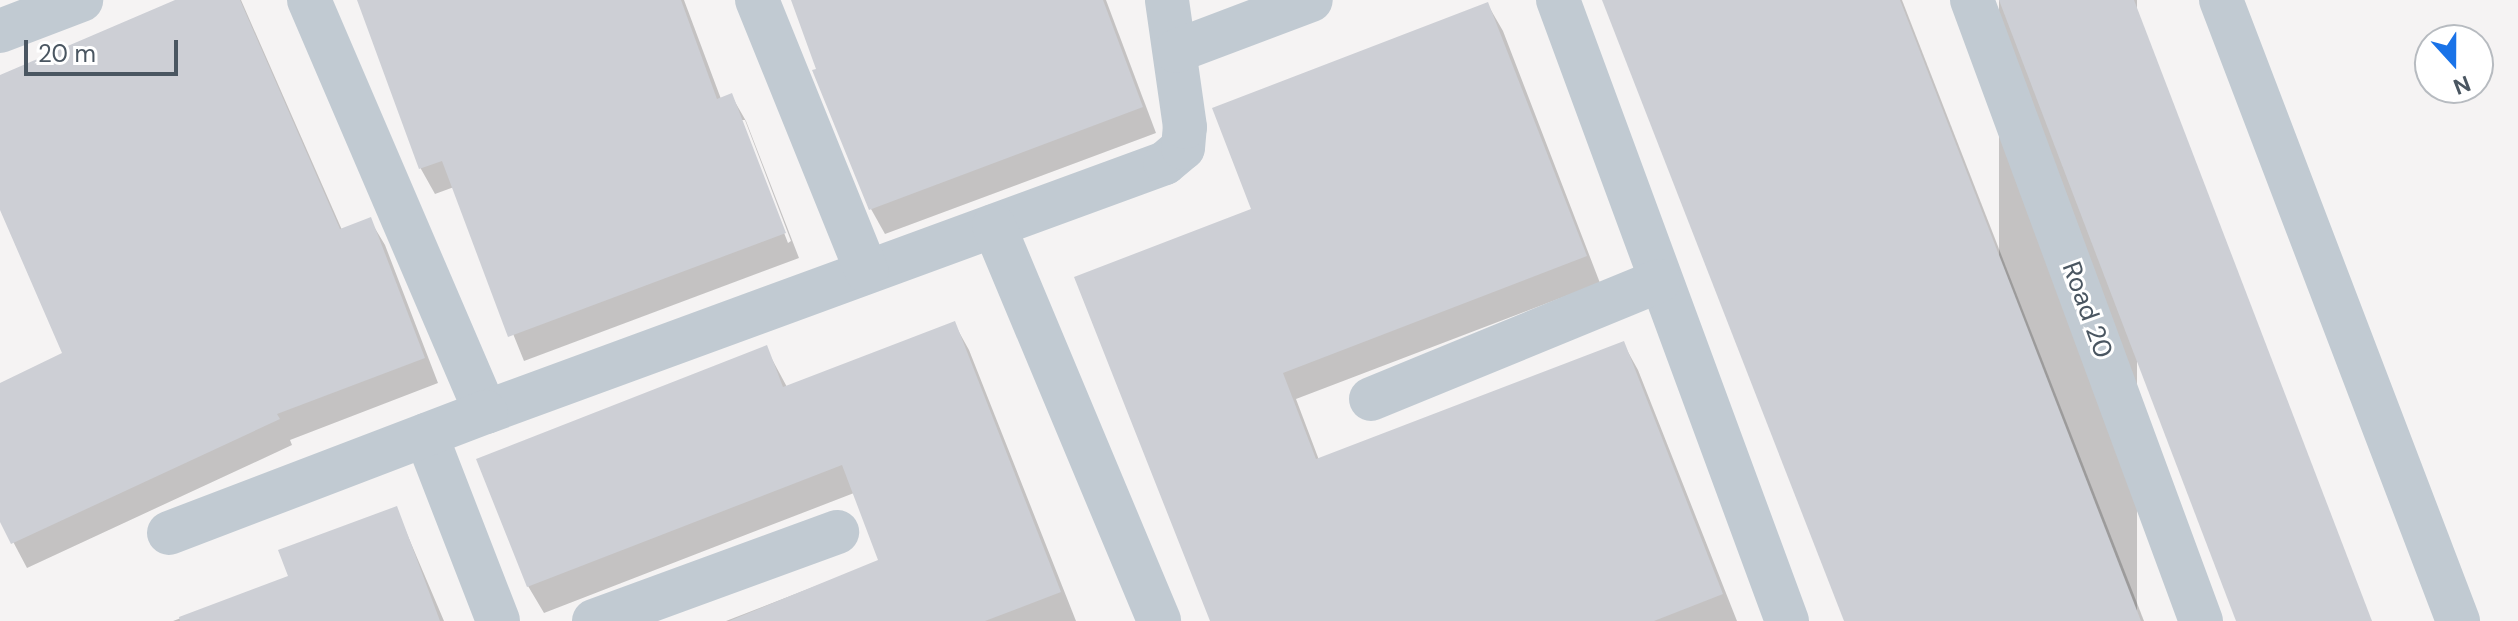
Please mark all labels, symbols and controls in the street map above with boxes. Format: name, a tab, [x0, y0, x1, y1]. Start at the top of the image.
scale bar	[28, 24, 182, 74]
north arrow	[2414, 24, 2494, 104]
text: 20 m	[38, 38, 96, 69]
text: N	[2449, 69, 2475, 101]
street label: Road 20	[2055, 258, 2119, 362]

